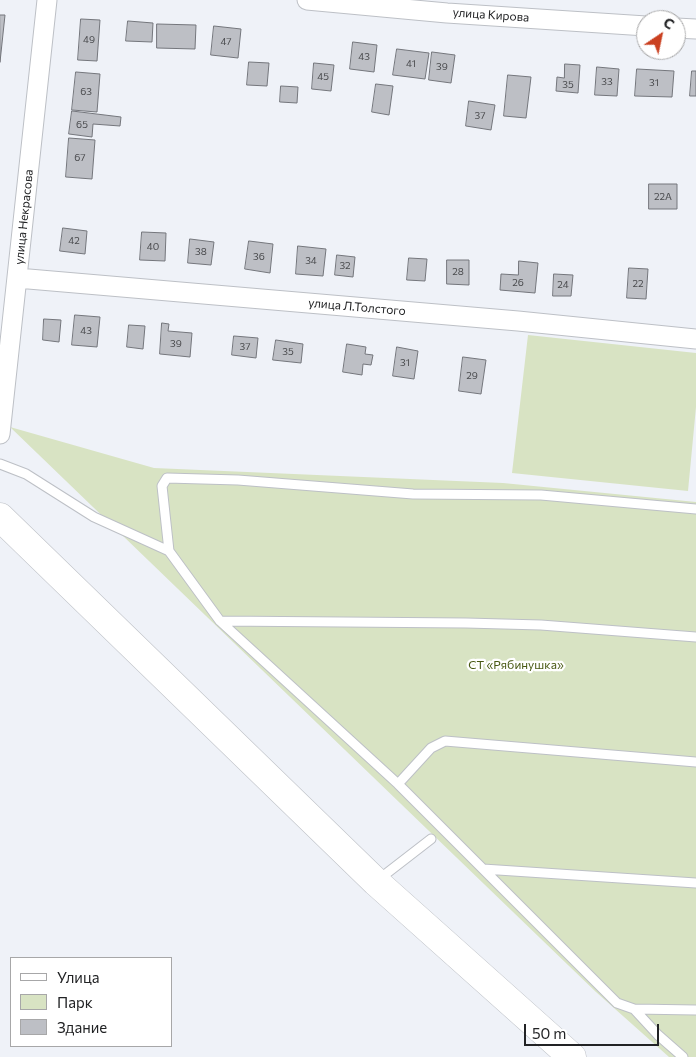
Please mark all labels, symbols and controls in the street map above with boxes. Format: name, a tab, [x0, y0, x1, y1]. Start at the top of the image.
street label: улица Кирова	[452, 5, 530, 25]
north arrow	[636, 10, 686, 60]
text: С	[660, 13, 678, 33]
house number: 49	[83, 34, 95, 46]
house number: 47	[220, 36, 232, 48]
house number: 43	[358, 51, 370, 63]
house number: 41	[406, 58, 416, 70]
house number: 39	[436, 61, 448, 73]
house number: 45	[317, 71, 329, 83]
house number: 33	[601, 76, 613, 88]
house number: 31	[649, 77, 659, 89]
house number: 35	[562, 79, 574, 91]
house number: 63	[80, 86, 92, 98]
house number: 37	[475, 110, 485, 122]
house number: 65	[76, 119, 88, 131]
house number: 67	[74, 152, 86, 164]
street label: улица Некрасова	[12, 169, 36, 265]
house number: 22А	[654, 191, 672, 203]
house number: 42	[68, 235, 80, 247]
house number: 40	[147, 241, 159, 253]
house number: 38	[195, 246, 207, 258]
house number: 36	[253, 251, 265, 263]
house number: 34	[305, 255, 317, 267]
house number: 32	[339, 260, 351, 272]
house number: 28	[452, 266, 464, 278]
house number: 26	[512, 277, 524, 289]
house number: 22	[632, 278, 644, 290]
house number: 24	[557, 279, 569, 291]
street label: улица Л.Толстого	[308, 296, 406, 318]
house number: 43	[80, 325, 92, 337]
house number: 39	[170, 338, 182, 350]
house number: 37	[240, 341, 250, 353]
house number: 35	[282, 346, 294, 358]
house number: 31	[400, 357, 410, 369]
house number: 29	[466, 370, 478, 382]
park label: СТ «Рябинушка»	[468, 658, 564, 672]
legend	[10, 957, 172, 1047]
text: Улица	[57, 968, 99, 986]
text: Парк	[57, 993, 93, 1011]
scale bar	[526, 1014, 661, 1046]
text: Здание	[57, 1018, 107, 1036]
text: 50 m	[532, 1024, 566, 1042]

